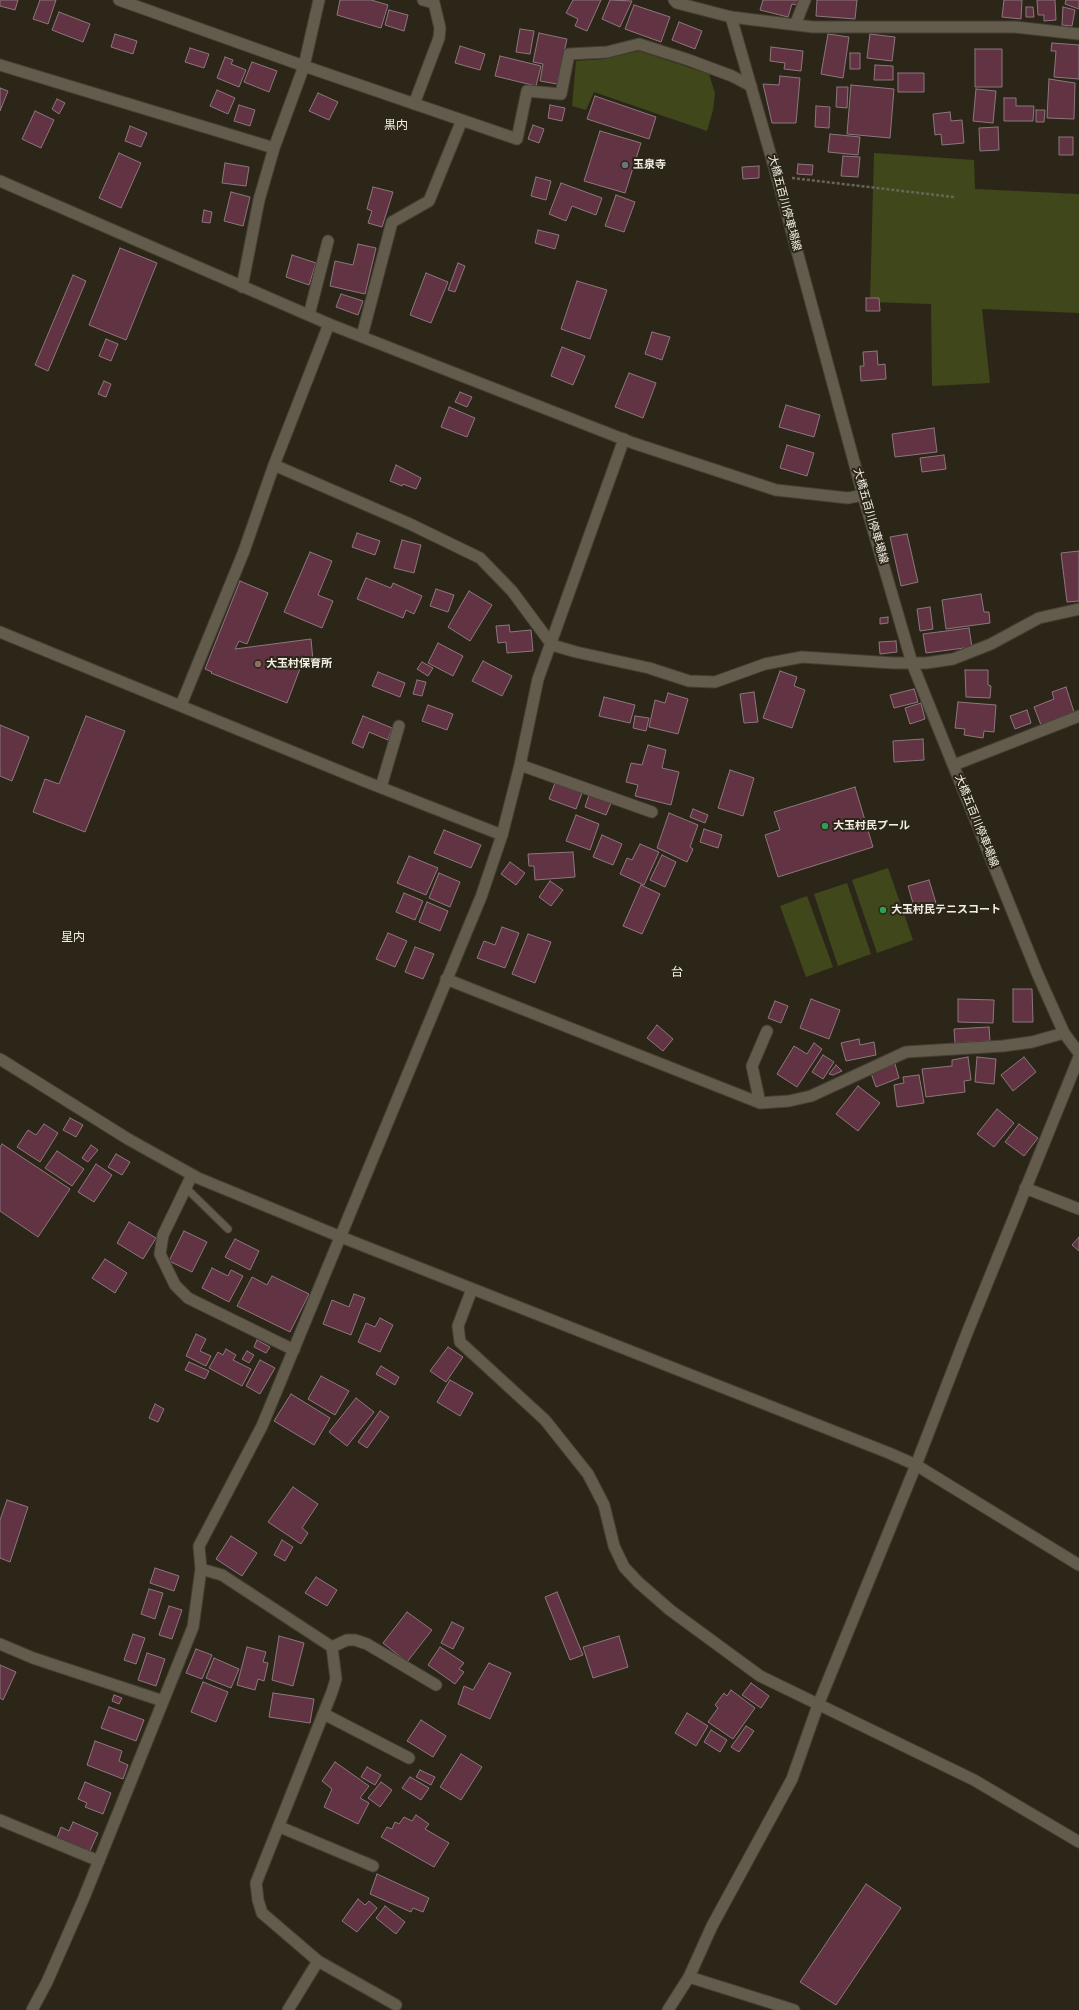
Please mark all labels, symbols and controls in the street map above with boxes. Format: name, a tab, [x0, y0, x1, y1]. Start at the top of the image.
district label: 黒内	[384, 119, 408, 133]
street label: 大橋五百川停車場線	[765, 153, 803, 253]
place label: 玉泉寺	[633, 158, 666, 172]
marker: 玉泉寺	[620, 160, 630, 170]
street label: 大橋五百川停車場線	[850, 467, 890, 565]
place label: 大玉村保育所	[266, 657, 332, 671]
marker: 大玉村保育所	[253, 659, 263, 669]
street label: 大橋五百川停車場線	[951, 773, 1001, 869]
place label: 大玉村民プール	[833, 819, 910, 833]
marker: 大玉村民プール	[820, 821, 830, 831]
place label: 大玉村民テニスコート	[891, 903, 1001, 917]
marker: 大玉村民テニスコート	[878, 905, 888, 915]
district label: 星内	[61, 931, 85, 945]
district label: 台	[671, 966, 683, 980]

